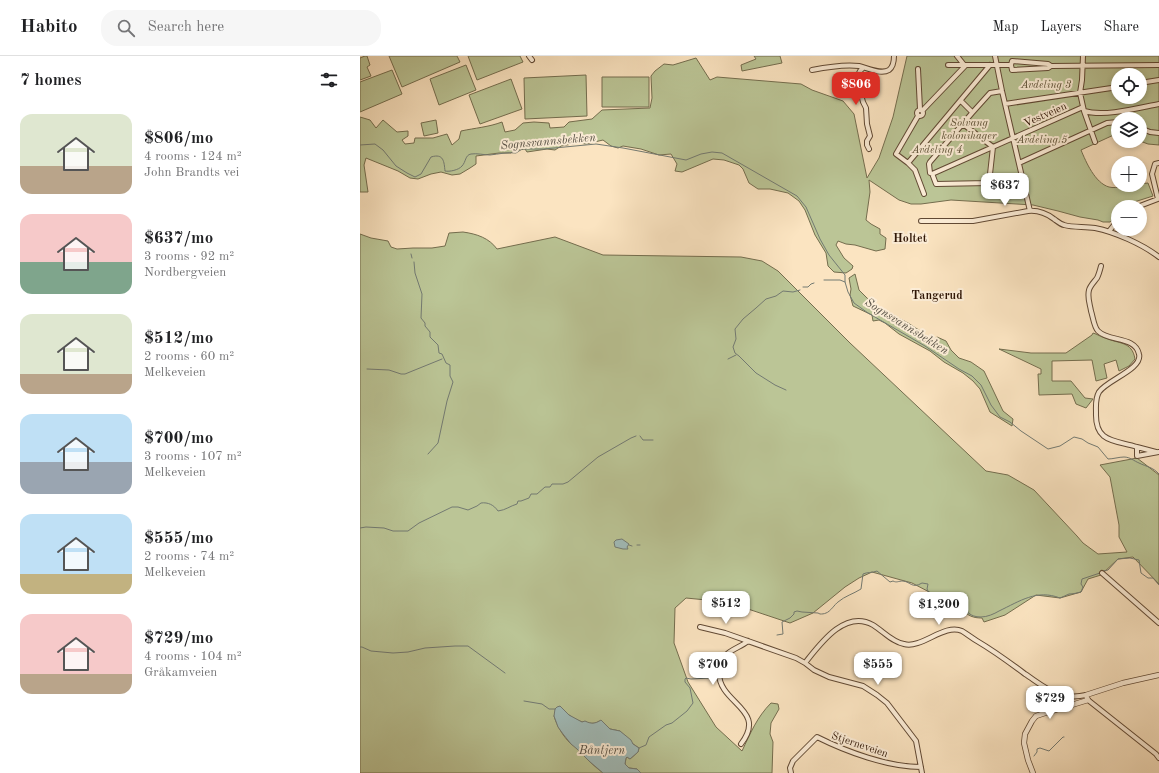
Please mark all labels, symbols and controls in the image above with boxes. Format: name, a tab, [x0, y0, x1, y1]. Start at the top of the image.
search box	[101, 10, 381, 46]
icon: search	[115, 17, 137, 39]
text: Habito	[20, 18, 77, 37]
text: Search here	[147, 20, 224, 35]
text: Map	[993, 20, 1019, 34]
text: Layers	[1041, 20, 1082, 34]
text: Share	[1104, 20, 1139, 34]
map controls	[1111, 68, 1147, 236]
button: locate	[1111, 68, 1147, 104]
icon: filters	[318, 69, 340, 91]
text: 7 homes	[20, 72, 82, 89]
pin: $806	[832, 72, 880, 106]
text: $806	[841, 78, 871, 91]
park label: Avdeling 3	[1020, 80, 1072, 91]
street label: Vestveien	[1023, 101, 1069, 130]
button: layers	[1111, 112, 1147, 148]
park label: Solvang kolonihager	[942, 118, 997, 142]
icon: home	[52, 130, 100, 178]
text: $806/mo	[144, 130, 213, 147]
water label: Sognsvannsbekken	[500, 132, 596, 152]
park label: Avdeling 5	[1016, 135, 1068, 146]
park label: Avdeling 4	[911, 145, 963, 156]
text: 4 rooms · 124 m²	[144, 150, 242, 163]
button: +	[1111, 156, 1147, 192]
text: John Brandts vei	[144, 166, 239, 179]
pin: $637	[981, 173, 1029, 207]
text: $637	[990, 179, 1020, 192]
button: −	[1111, 200, 1147, 236]
icon: home	[52, 230, 100, 278]
text: $637/mo	[144, 230, 213, 247]
district label: Holtet	[893, 233, 928, 245]
text: 3 rooms · 92 m²	[144, 250, 234, 263]
text: Nordbergveien	[144, 266, 226, 279]
district label: Tangerud	[911, 290, 963, 302]
water label: Sognsvannsbekken	[863, 296, 950, 357]
icon: home	[52, 330, 100, 378]
text: $512/mo	[144, 330, 213, 347]
text: 2 rooms · 60 m²	[144, 350, 234, 363]
text: Melkeveien	[144, 366, 206, 379]
icon: home	[52, 430, 100, 478]
text: $700/mo	[144, 430, 213, 447]
text: 3 rooms · 107 m²	[144, 450, 242, 463]
text: Melkeveien	[144, 466, 206, 479]
icon: home	[52, 530, 100, 578]
text: $555/mo	[144, 530, 213, 547]
text: 2 rooms · 74 m²	[144, 550, 234, 563]
text: Melkeveien	[144, 566, 206, 579]
pin: $512	[702, 591, 750, 625]
pin: $1,200	[906, 592, 972, 626]
text: $512	[711, 597, 741, 610]
text: $1,200	[918, 598, 960, 611]
icon: home	[52, 630, 100, 678]
text: $729/mo	[144, 630, 213, 647]
text: 4 rooms · 104 m²	[144, 650, 242, 663]
pin: $700	[689, 652, 737, 686]
pin: $555	[854, 652, 902, 686]
text: $700	[698, 658, 728, 671]
text: $555	[863, 658, 893, 671]
text: Gråkamveien	[144, 666, 217, 679]
pin: $729	[1026, 686, 1074, 720]
text: $729	[1035, 692, 1065, 705]
street label: Stjerneveien	[830, 731, 889, 760]
water label: Båntjern	[578, 745, 625, 757]

